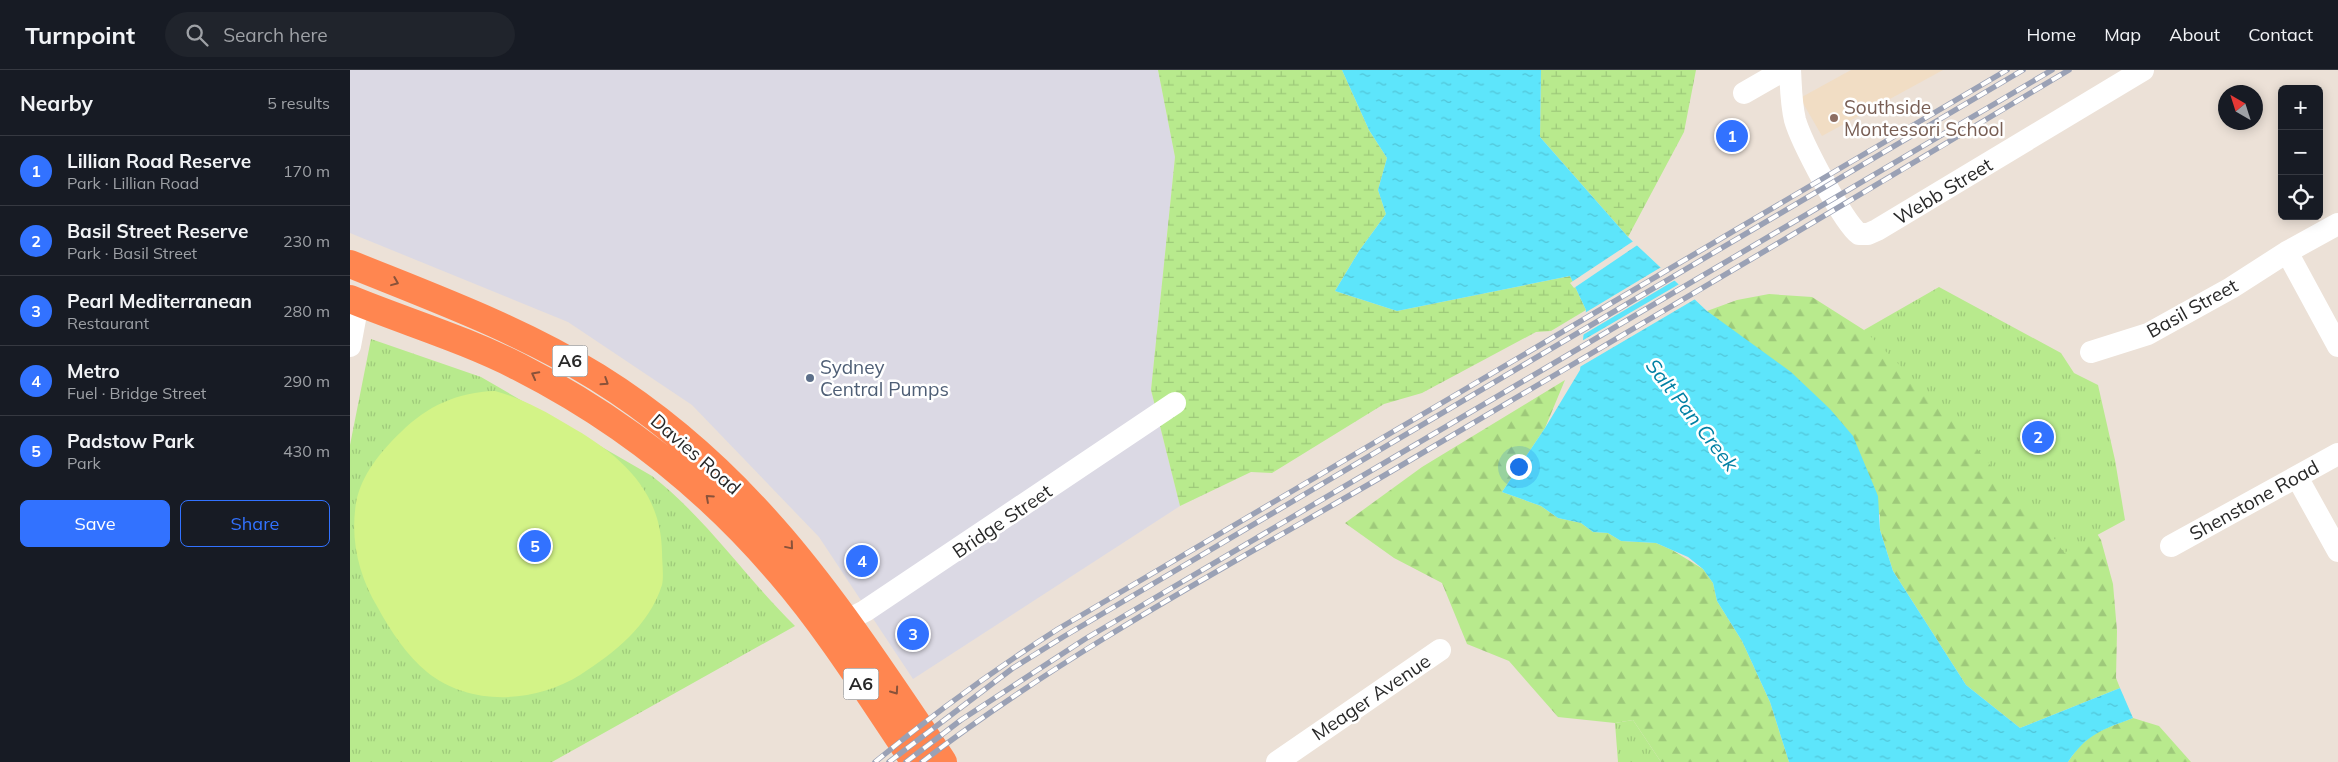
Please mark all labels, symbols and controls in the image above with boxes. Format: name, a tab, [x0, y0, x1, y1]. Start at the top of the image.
search box	[165, 12, 515, 57]
text: Turnpoint	[25, 20, 135, 50]
icon: search	[183, 21, 211, 49]
text: Search here	[223, 23, 328, 47]
text: Home	[2026, 23, 2076, 46]
text: Map	[2104, 23, 2141, 46]
text: About	[2169, 23, 2220, 46]
text: Contact	[2248, 23, 2313, 46]
north arrow	[2218, 85, 2263, 130]
map controls	[2278, 85, 2323, 220]
button: +	[2278, 85, 2323, 130]
text: Nearby	[20, 90, 93, 116]
text: 5 results	[267, 93, 330, 113]
place label: Southside Montessori School	[1844, 95, 2004, 141]
marker: Southside Montessori School	[1828, 112, 1840, 124]
pin: 1	[1716, 117, 1748, 155]
button: −	[2278, 130, 2323, 175]
text: Lillian Road Reserve	[67, 149, 251, 173]
street label: Webb Street	[1889, 152, 1997, 230]
text: 1	[31, 161, 41, 181]
text: 170 m	[283, 161, 330, 181]
text: Park · Lillian Road	[67, 173, 199, 193]
button: locate	[2278, 175, 2323, 220]
text: Basil Street Reserve	[67, 219, 248, 243]
text: 2	[31, 231, 41, 251]
text: 230 m	[283, 231, 330, 251]
text: Park · Basil Street	[67, 243, 197, 263]
street label: Basil Street	[2142, 273, 2242, 343]
one-way arrow	[390, 276, 399, 287]
text: Pearl Mediterranean	[67, 289, 252, 313]
text: 3	[31, 301, 41, 321]
text: 280 m	[283, 301, 330, 321]
text: Restaurant	[67, 313, 149, 333]
road number: A6	[552, 346, 588, 376]
water label: Salt Pan Creek	[1641, 353, 1744, 476]
place label: Sydney Central Pumps	[820, 355, 949, 401]
text: Metro	[67, 359, 120, 383]
text: 4	[31, 371, 41, 391]
text: 290 m	[283, 371, 330, 391]
one-way arrow	[531, 372, 540, 382]
marker: Sydney Central Pumps	[804, 372, 816, 384]
one-way arrow	[599, 376, 608, 386]
text: Fuel · Bridge Street	[67, 383, 206, 403]
street label: Davies Road	[646, 408, 746, 500]
pin: 2	[2022, 418, 2054, 456]
text: Padstow Park	[67, 429, 194, 453]
text: 5	[31, 441, 41, 461]
text: 430 m	[283, 441, 330, 461]
text: Park	[67, 453, 101, 473]
your location	[1506, 454, 1532, 480]
street label: Shenstone Road	[2185, 455, 2323, 545]
street label: Bridge Street	[948, 479, 1057, 563]
one-way arrow	[705, 495, 714, 504]
button: Save	[20, 500, 170, 547]
button: Share	[180, 500, 330, 547]
pin: 5	[519, 527, 551, 565]
one-way arrow	[784, 540, 792, 549]
pin: 4	[846, 542, 878, 580]
pin: 3	[897, 615, 929, 653]
street label: Meager Avenue	[1307, 649, 1435, 745]
road number: A6	[844, 668, 878, 700]
one-way arrow	[889, 685, 898, 695]

